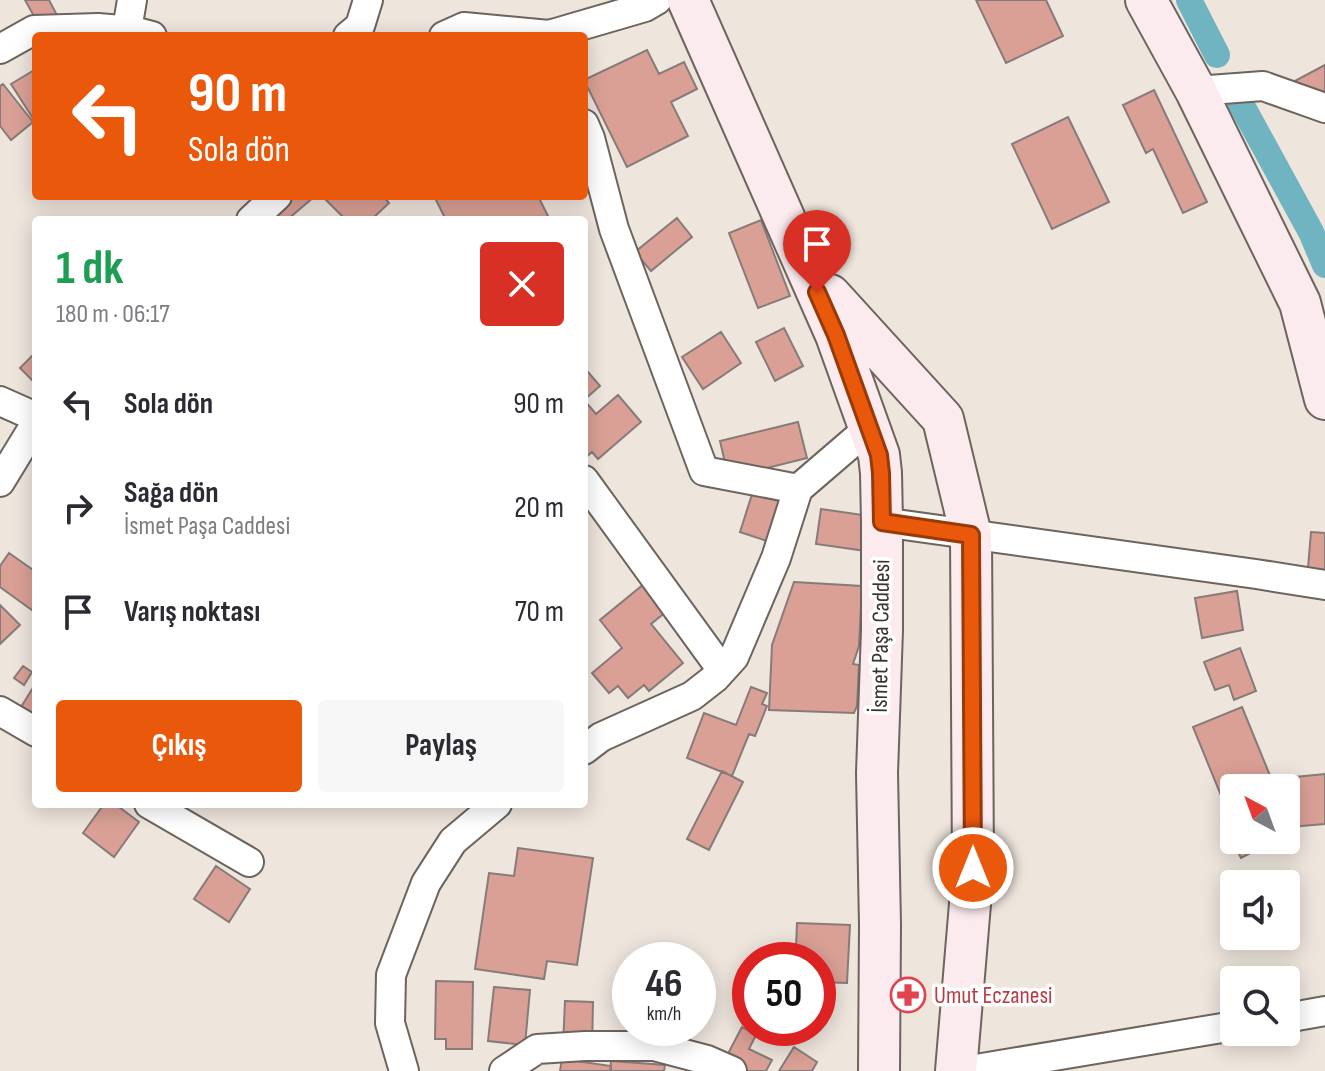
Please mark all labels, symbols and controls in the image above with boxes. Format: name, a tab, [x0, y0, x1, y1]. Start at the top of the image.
text: 90 m	[188, 61, 287, 128]
icon: left	[56, 64, 160, 168]
text: Sola dön	[188, 129, 290, 172]
pin	[783, 210, 851, 292]
icon: arrive	[795, 222, 839, 266]
text: 1 dk	[56, 240, 124, 297]
button: close	[480, 242, 564, 326]
text: 180 m · 06:17	[56, 299, 170, 330]
icon: left	[56, 382, 100, 426]
text: Sola dön	[124, 386, 213, 422]
text: 90 m	[513, 386, 564, 422]
text: Sağa dön	[124, 475, 219, 511]
icon: right	[56, 486, 100, 530]
text: 20 m	[514, 490, 564, 526]
text: İsmet Paşa Caddesi	[124, 511, 290, 542]
street label: İsmet Paşa Caddesi	[865, 559, 896, 713]
icon: arrive	[56, 590, 100, 634]
text: Varış noktası	[124, 594, 260, 630]
text: 70 m	[515, 594, 564, 630]
button: Çıkış	[56, 700, 302, 792]
button: Paylaş	[318, 700, 564, 792]
north arrow	[1220, 774, 1300, 854]
map controls	[1220, 774, 1300, 1046]
position arrow	[931, 826, 1015, 910]
button: sound	[1220, 870, 1300, 950]
speed limit sign: 50	[732, 942, 836, 1046]
text: 46	[645, 960, 683, 1008]
button: search	[1220, 966, 1300, 1046]
pharmacy icon: Umut Eczanesi	[889, 976, 927, 1014]
place label: Umut Eczanesi	[934, 981, 1053, 1010]
text: km/h	[647, 1002, 681, 1026]

